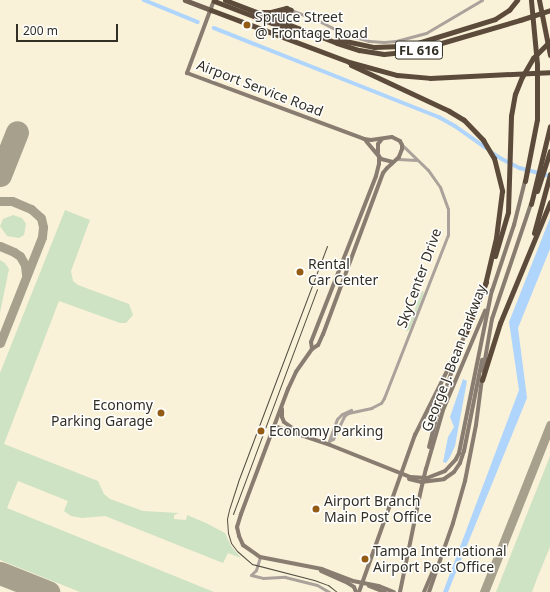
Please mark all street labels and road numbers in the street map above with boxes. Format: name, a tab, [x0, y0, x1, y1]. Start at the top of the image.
road number: FL 616	[394, 39, 444, 61]
street label: Airport Service Road	[194, 56, 326, 120]
street label: SkyCenter Drive	[393, 226, 445, 330]
street label: George J. Bean Parkway	[418, 282, 490, 434]

